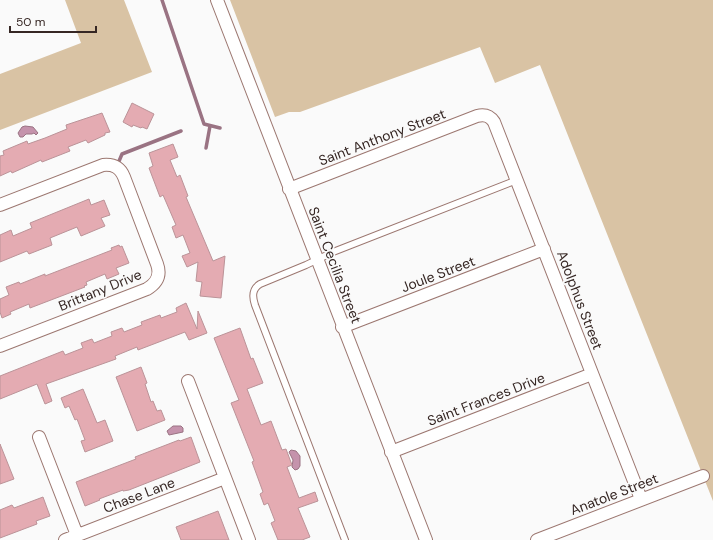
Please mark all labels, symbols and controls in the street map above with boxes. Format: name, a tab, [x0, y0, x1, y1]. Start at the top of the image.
scale bar	[10, 8, 96, 34]
text: 50 m	[16, 14, 45, 30]
street label: Saint Anthony Street	[316, 104, 448, 170]
street label: Saint Cecilia Street	[305, 204, 365, 326]
street label: Adolphus Street	[553, 248, 607, 352]
street label: Joule Street	[398, 252, 478, 296]
street label: Brittany Drive	[56, 265, 144, 315]
street label: Saint Frances Drive	[425, 368, 547, 430]
street label: Anatole Street	[567, 469, 661, 519]
street label: Chase Lane	[101, 473, 177, 517]

